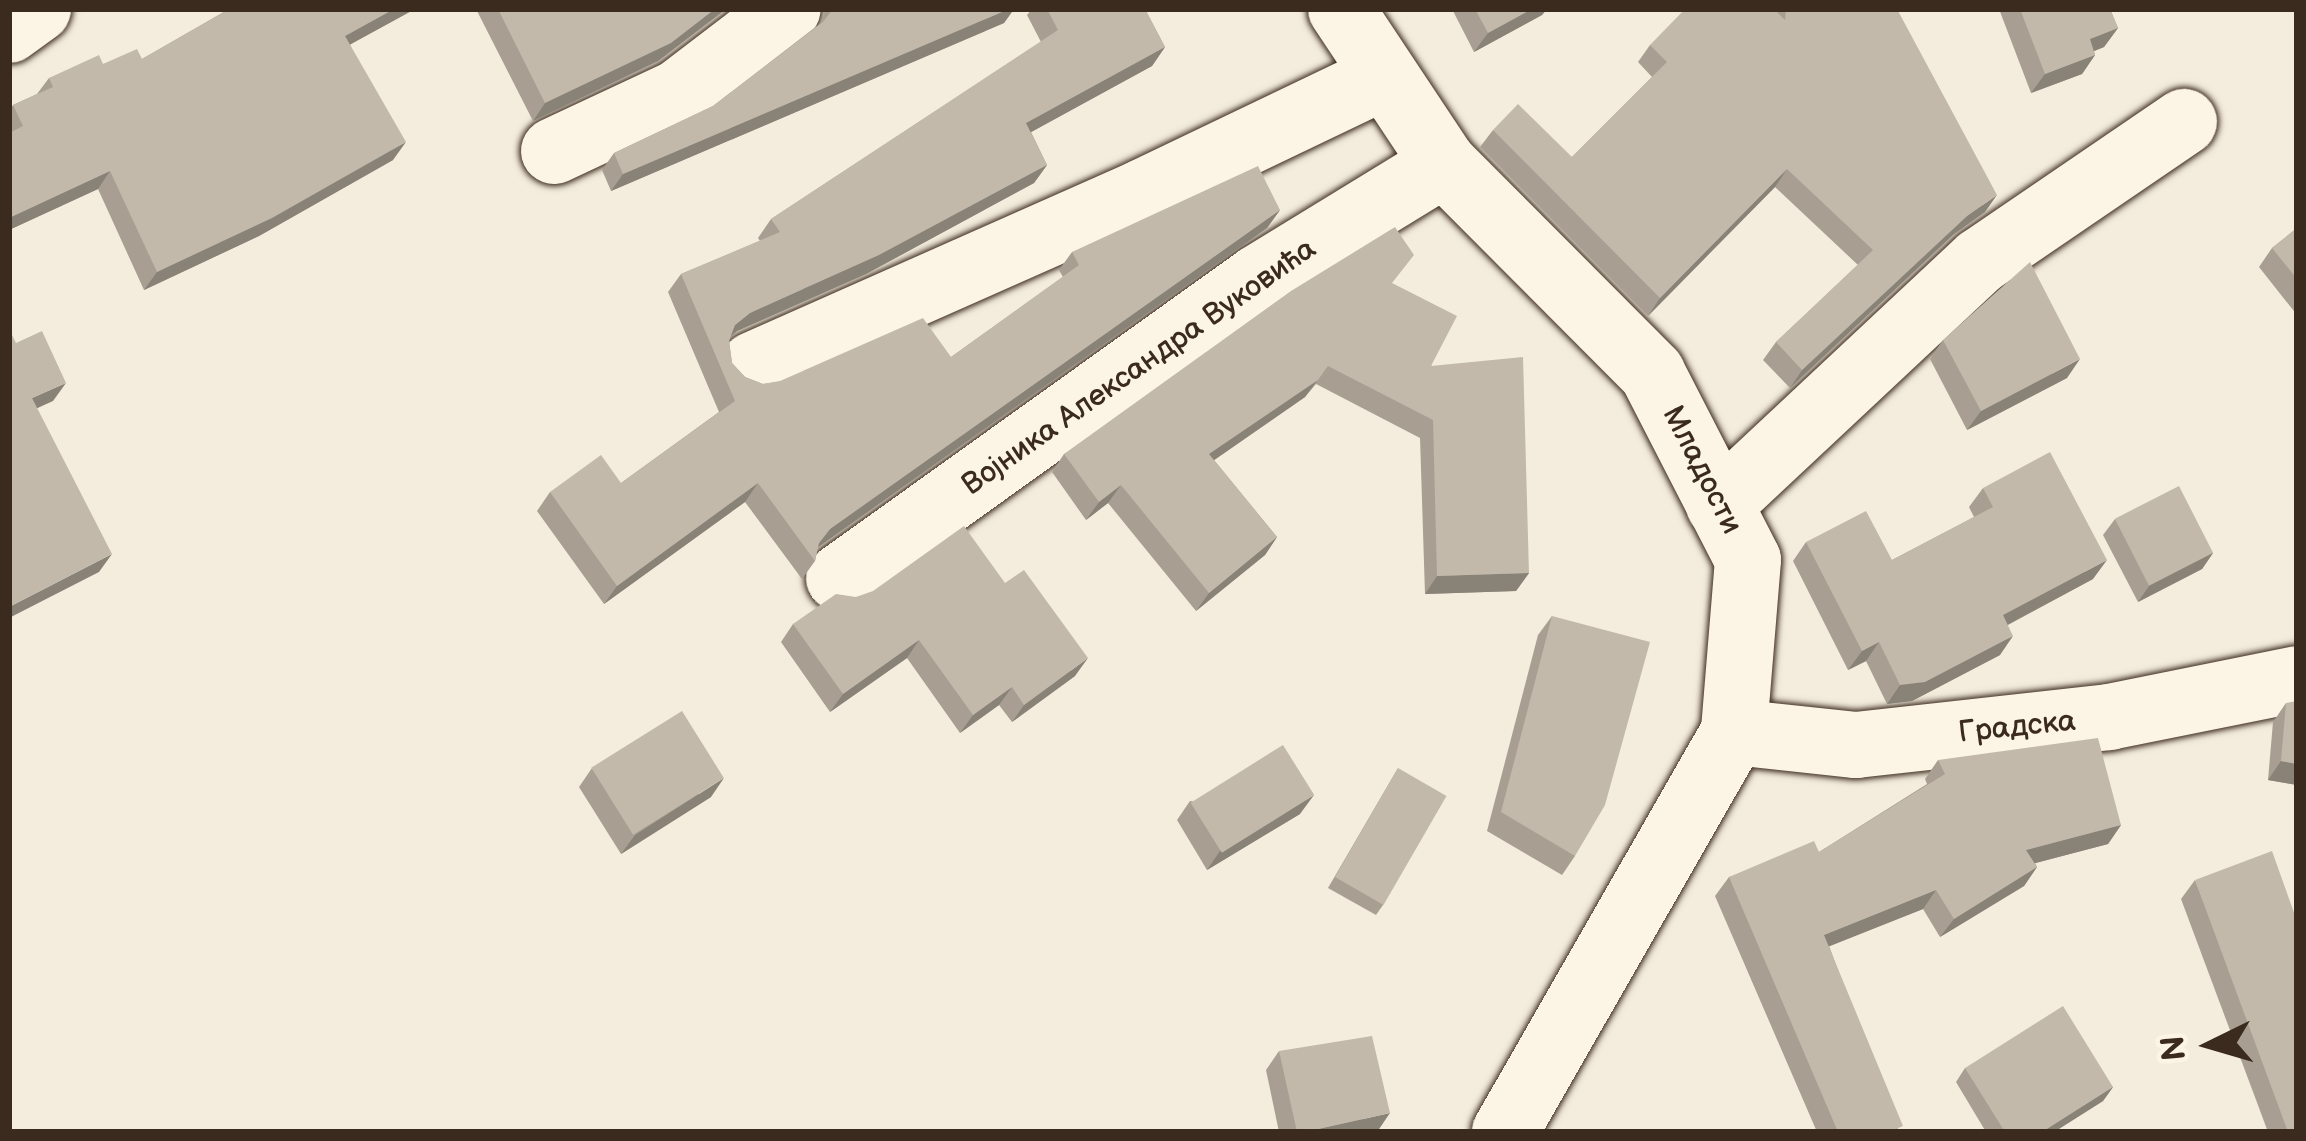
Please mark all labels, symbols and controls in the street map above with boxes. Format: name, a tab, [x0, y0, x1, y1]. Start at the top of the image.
street label: Војника Александра Вуковића	[955, 231, 1323, 503]
street label: Младости	[1654, 400, 1750, 540]
street label: Градска	[1957, 703, 2077, 751]
north arrow	[2150, 985, 2270, 1105]
text: N	[2153, 1034, 2195, 1062]

